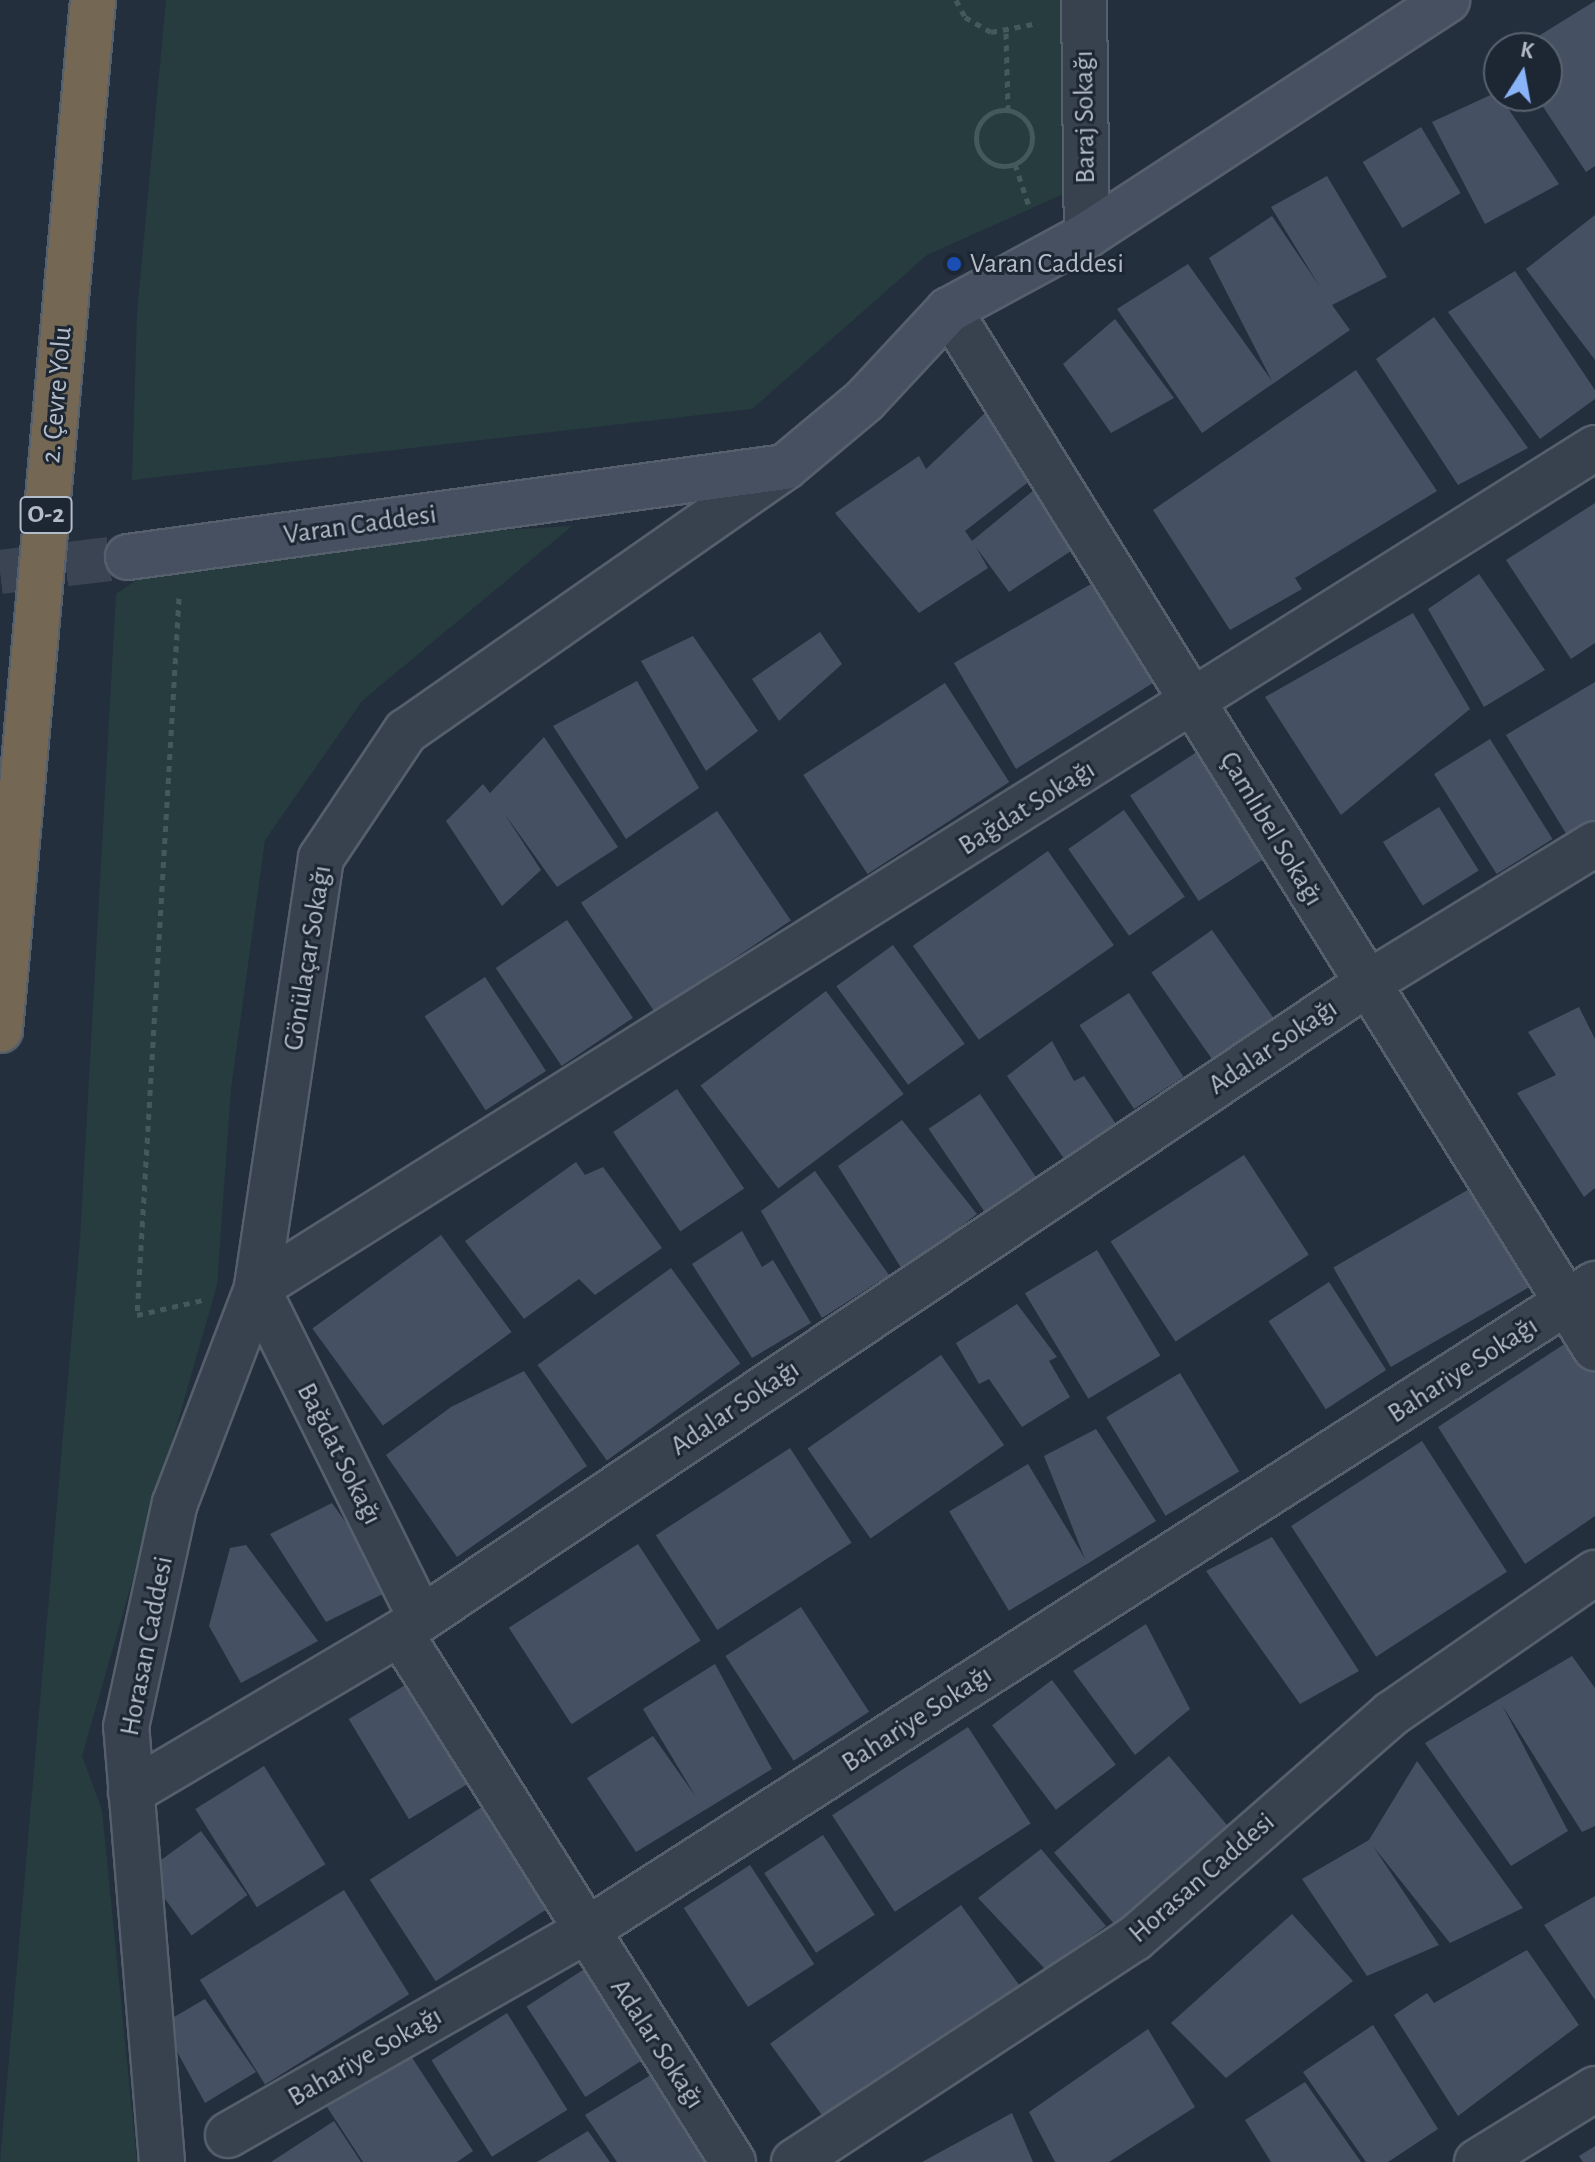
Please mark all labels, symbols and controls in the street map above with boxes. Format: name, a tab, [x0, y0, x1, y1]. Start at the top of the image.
north arrow	[1483, 32, 1563, 112]
text: K	[1519, 38, 1536, 62]
street label: Baraj Sokağı	[1067, 50, 1103, 184]
place label: Varan Caddesi	[970, 247, 1124, 281]
marker: Varan Caddesi	[945, 255, 963, 273]
street label: 2. Çevre Yolu	[34, 325, 80, 465]
road number: O-2	[18, 493, 74, 537]
street label: Varan Caddesi	[281, 498, 439, 552]
street label: Çamlıbel Sokağı	[1212, 746, 1330, 912]
street label: Bağdat Sokağı	[953, 753, 1101, 863]
street label: Gönülaçar Sokağı	[277, 863, 339, 1053]
street label: Adalar Sokağı	[1202, 992, 1344, 1102]
street label: Bahariye Sokağı	[1382, 1309, 1544, 1431]
street label: Adalar Sokağı	[664, 1353, 806, 1463]
street label: Bağdat Sokağı	[289, 1378, 389, 1530]
street label: Horasan Caddesi	[113, 1553, 181, 1739]
street label: Bahariye Sokağı	[836, 1658, 998, 1780]
street label: Horasan Caddesi	[1122, 1806, 1282, 1950]
street label: Adalar Sokağı	[603, 1973, 711, 2115]
street label: Bahariye Sokağı	[282, 1999, 448, 2115]

